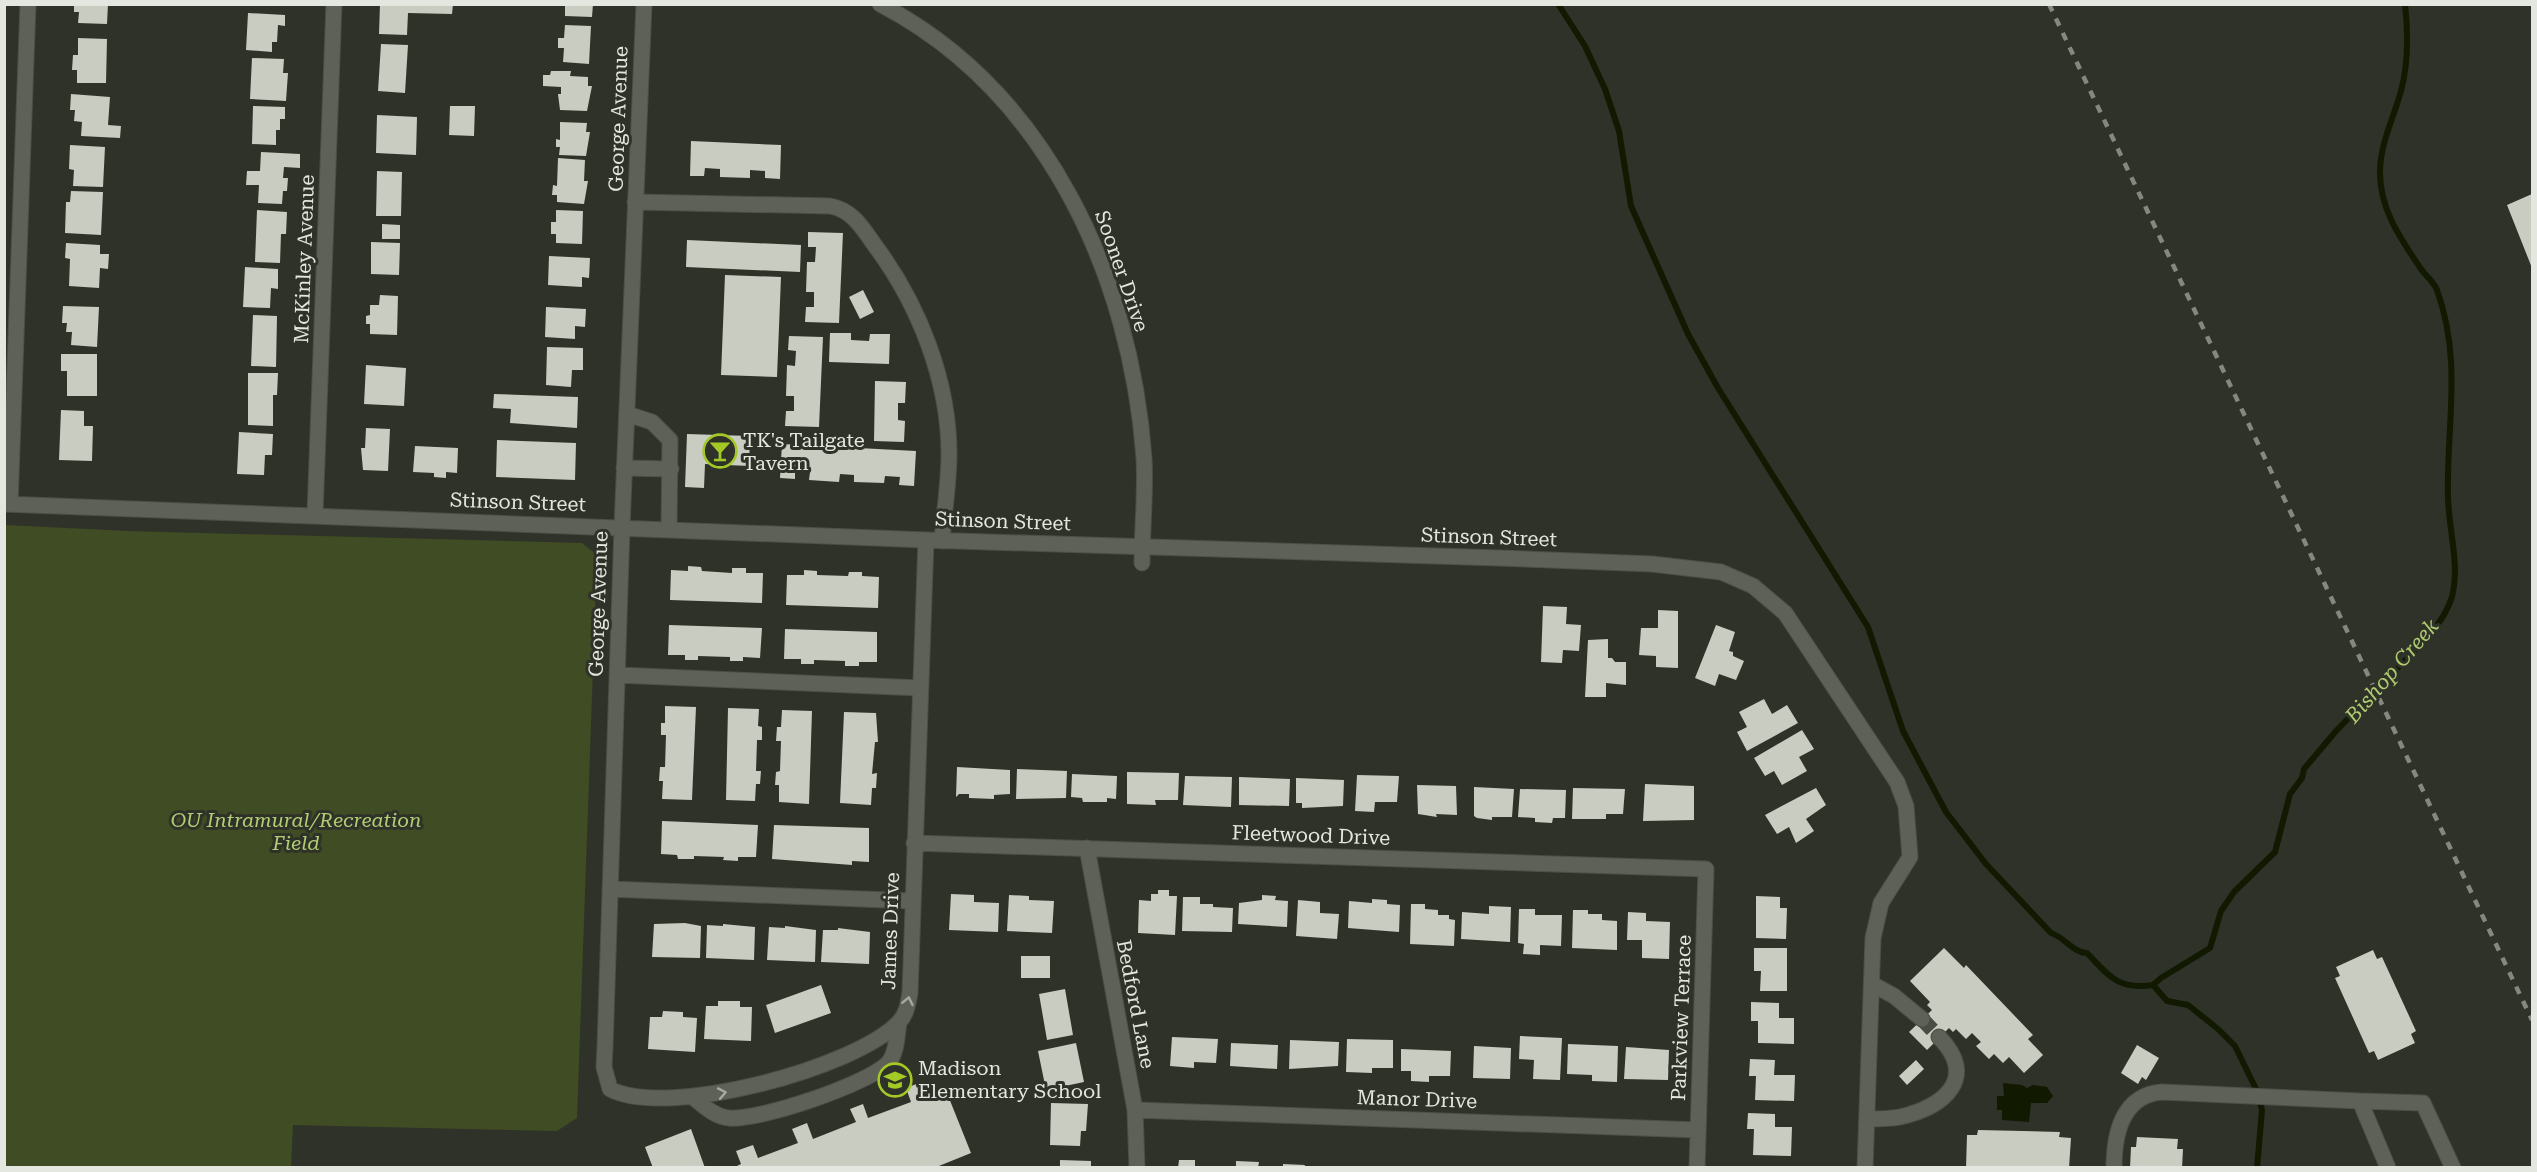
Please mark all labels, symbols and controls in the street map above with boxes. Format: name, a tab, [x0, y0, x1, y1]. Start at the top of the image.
street label: George Avenue	[603, 46, 633, 192]
street label: McKinley Avenue	[289, 174, 319, 344]
street label: Sooner Drive	[1090, 207, 1154, 335]
place label: TK's Tailgate Tavern	[743, 428, 865, 475]
bar icon: TK's Tailgate Tavern	[702, 433, 738, 469]
street label: Stinson Street	[450, 488, 587, 516]
street label: Stinson Street	[935, 507, 1072, 535]
street label: Stinson Street	[1421, 523, 1558, 551]
street label: George Avenue	[583, 531, 613, 677]
water label: Bishop Creek	[2340, 614, 2444, 728]
park label: OU Intramural/Recreation Field	[171, 808, 421, 855]
street label: Fleetwood Drive	[1231, 820, 1391, 850]
street label: James Drive	[876, 872, 904, 990]
street label: Parkview Terrace	[1666, 934, 1696, 1102]
street label: Bedford Lane	[1112, 938, 1160, 1070]
one-way arrow	[901, 996, 914, 1006]
place label: Madison Elementary School	[918, 1056, 1101, 1103]
school or university icon: Madison Elementary School	[877, 1062, 913, 1098]
street label: Manor Drive	[1356, 1085, 1478, 1113]
one-way arrow	[717, 1087, 727, 1100]

